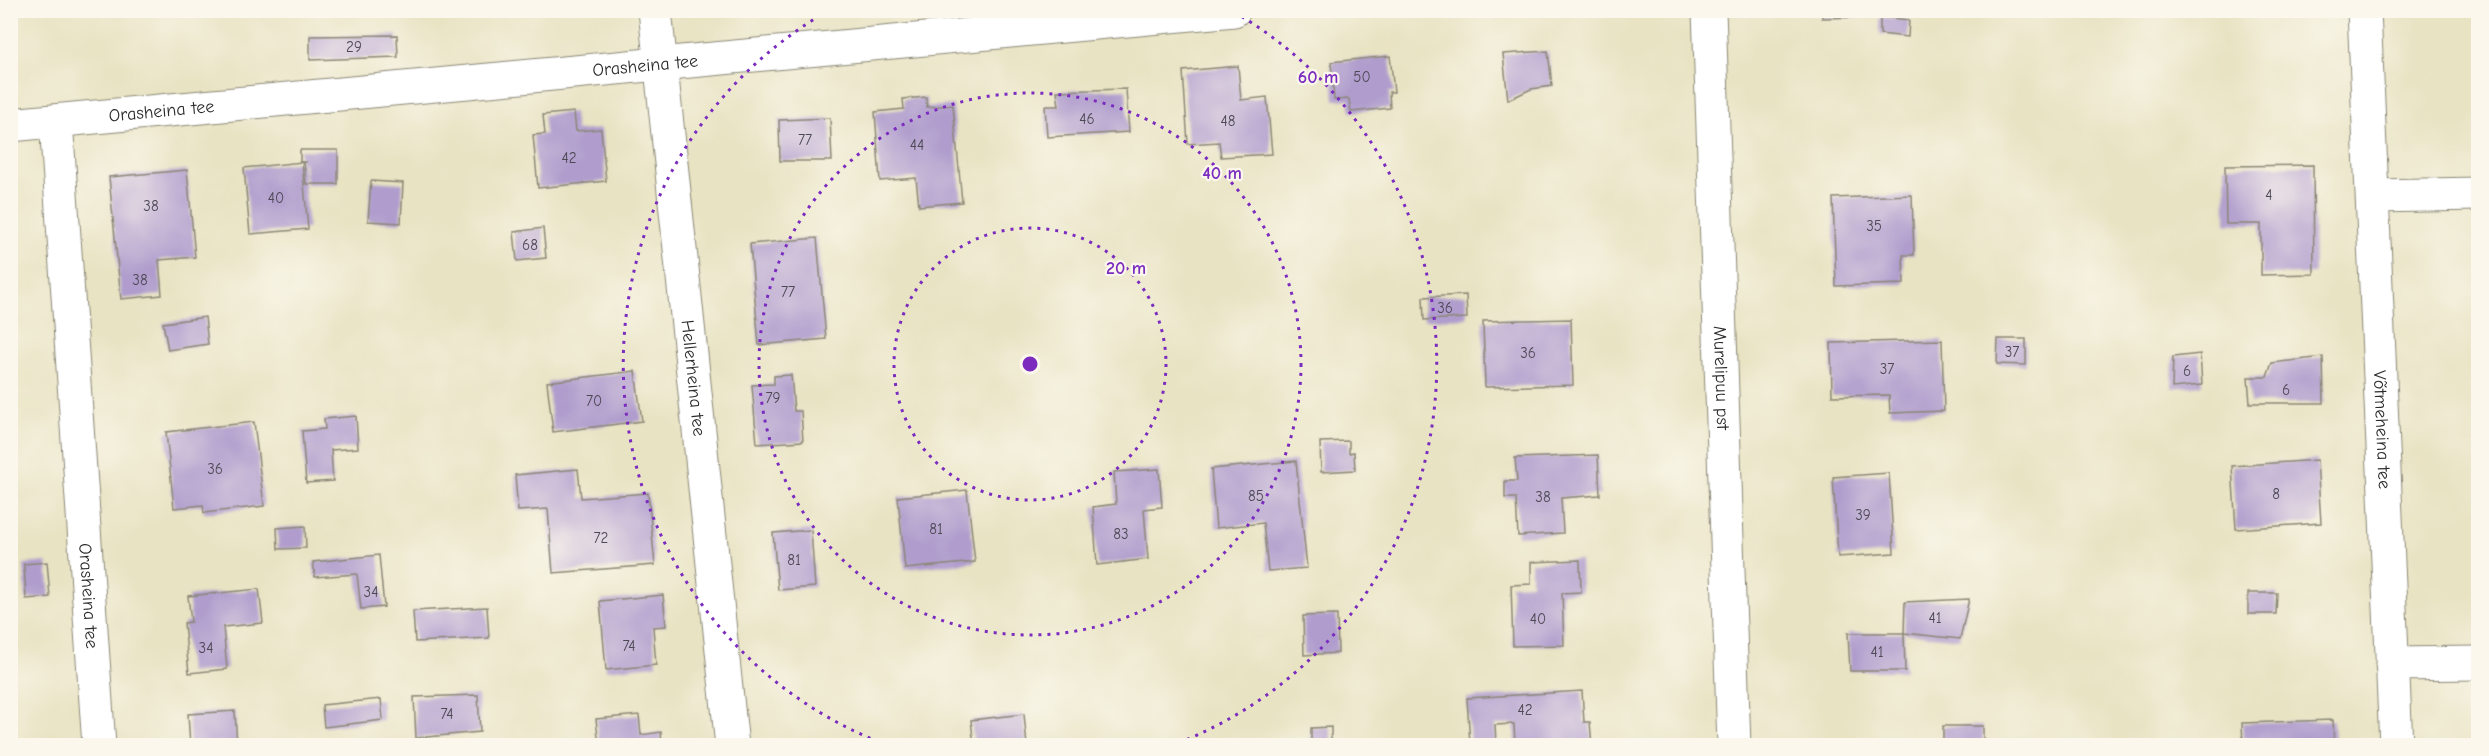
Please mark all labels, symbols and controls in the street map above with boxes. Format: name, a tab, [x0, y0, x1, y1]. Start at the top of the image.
house number: 29	[346, 38, 362, 56]
street label: Orasheina tee	[591, 50, 699, 81]
text: 60 m	[1298, 67, 1338, 88]
house number: 50	[1353, 68, 1371, 86]
street label: Orasheina tee	[108, 95, 215, 126]
house number: 46	[1079, 110, 1095, 128]
house number: 48	[1221, 112, 1236, 130]
house number: 77	[798, 131, 812, 149]
house number: 44	[910, 136, 924, 154]
house number: 42	[561, 149, 577, 167]
text: 40 m	[1202, 163, 1242, 184]
house number: 4	[2265, 186, 2273, 204]
house number: 40	[268, 189, 284, 207]
house number: 38	[143, 197, 159, 215]
house number: 35	[1866, 217, 1882, 235]
house number: 68	[522, 236, 538, 254]
text: 20 m	[1106, 258, 1146, 279]
house number: 38	[132, 271, 148, 289]
house number: 77	[781, 283, 795, 301]
house number: 36	[1437, 299, 1453, 317]
street label: Hellerheina tee	[677, 319, 710, 437]
street label: Murelipuu pst	[1709, 325, 1734, 431]
house number: 37	[2005, 343, 2019, 361]
house number: 36	[1520, 344, 1536, 362]
centre of rings	[1020, 354, 1040, 374]
house number: 37	[1880, 360, 1894, 378]
house number: 6	[2183, 362, 2191, 380]
street label: Võtmeheina tee	[2369, 370, 2395, 489]
house number: 6	[2282, 381, 2290, 399]
house number: 79	[765, 389, 781, 407]
house number: 70	[586, 392, 602, 410]
house number: 36	[207, 460, 223, 478]
house number: 8	[2272, 485, 2280, 503]
house number: 85	[1248, 487, 1264, 505]
house number: 38	[1535, 488, 1551, 506]
house number: 39	[1855, 506, 1871, 524]
house number: 81	[929, 520, 943, 538]
house number: 83	[1113, 525, 1129, 543]
house number: 72	[594, 529, 608, 547]
street label: Orasheina tee	[75, 542, 103, 649]
house number: 81	[787, 551, 801, 569]
house number: 34	[364, 583, 378, 601]
house number: 41	[1928, 609, 1942, 627]
house number: 40	[1530, 610, 1546, 628]
house number: 74	[622, 637, 636, 655]
house number: 34	[199, 639, 213, 657]
house number: 41	[1870, 643, 1884, 661]
house number: 42	[1517, 701, 1533, 719]
house number: 74	[440, 705, 454, 723]

